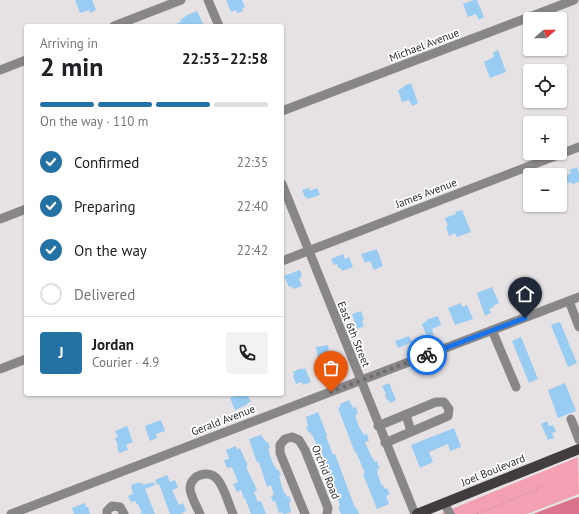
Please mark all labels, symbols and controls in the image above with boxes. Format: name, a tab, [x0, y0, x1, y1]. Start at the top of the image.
north arrow	[523, 12, 567, 56]
map controls	[523, 12, 567, 212]
street label: Michael Avenue	[387, 25, 461, 65]
text: Arriving in	[40, 35, 98, 52]
text: 22:53–22:58	[182, 49, 268, 68]
text: 2 min	[40, 50, 103, 83]
button: locate	[523, 64, 567, 108]
text: On the way · 110 m	[40, 113, 148, 130]
button: +	[523, 116, 567, 160]
icon: check	[40, 151, 62, 173]
text: Confirmed	[74, 153, 139, 172]
text: 22:35	[237, 154, 268, 171]
button: −	[523, 168, 567, 212]
street label: James Avenue	[392, 175, 459, 211]
icon: check	[40, 195, 62, 217]
text: Preparing	[74, 197, 136, 216]
text: 22:40	[237, 198, 268, 215]
icon: check	[40, 239, 62, 261]
text: On the way	[74, 241, 147, 260]
text: 22:42	[237, 242, 268, 259]
pin	[508, 277, 542, 318]
icon: home	[514, 283, 536, 305]
text: Delivered	[74, 285, 135, 304]
street label: East 6th Street	[335, 299, 374, 369]
button: phone	[226, 332, 268, 374]
text: Jordan	[92, 335, 134, 354]
courier	[407, 335, 447, 375]
text: J	[58, 343, 64, 362]
icon: bike	[416, 344, 438, 366]
pin	[314, 351, 348, 392]
text: Courier · 4.9	[92, 354, 159, 371]
icon: bag	[320, 357, 342, 379]
street label: Gerald Avenue	[189, 401, 257, 439]
street label: Orchid Road	[309, 443, 343, 501]
street label: Joel Boulevard	[458, 451, 527, 490]

